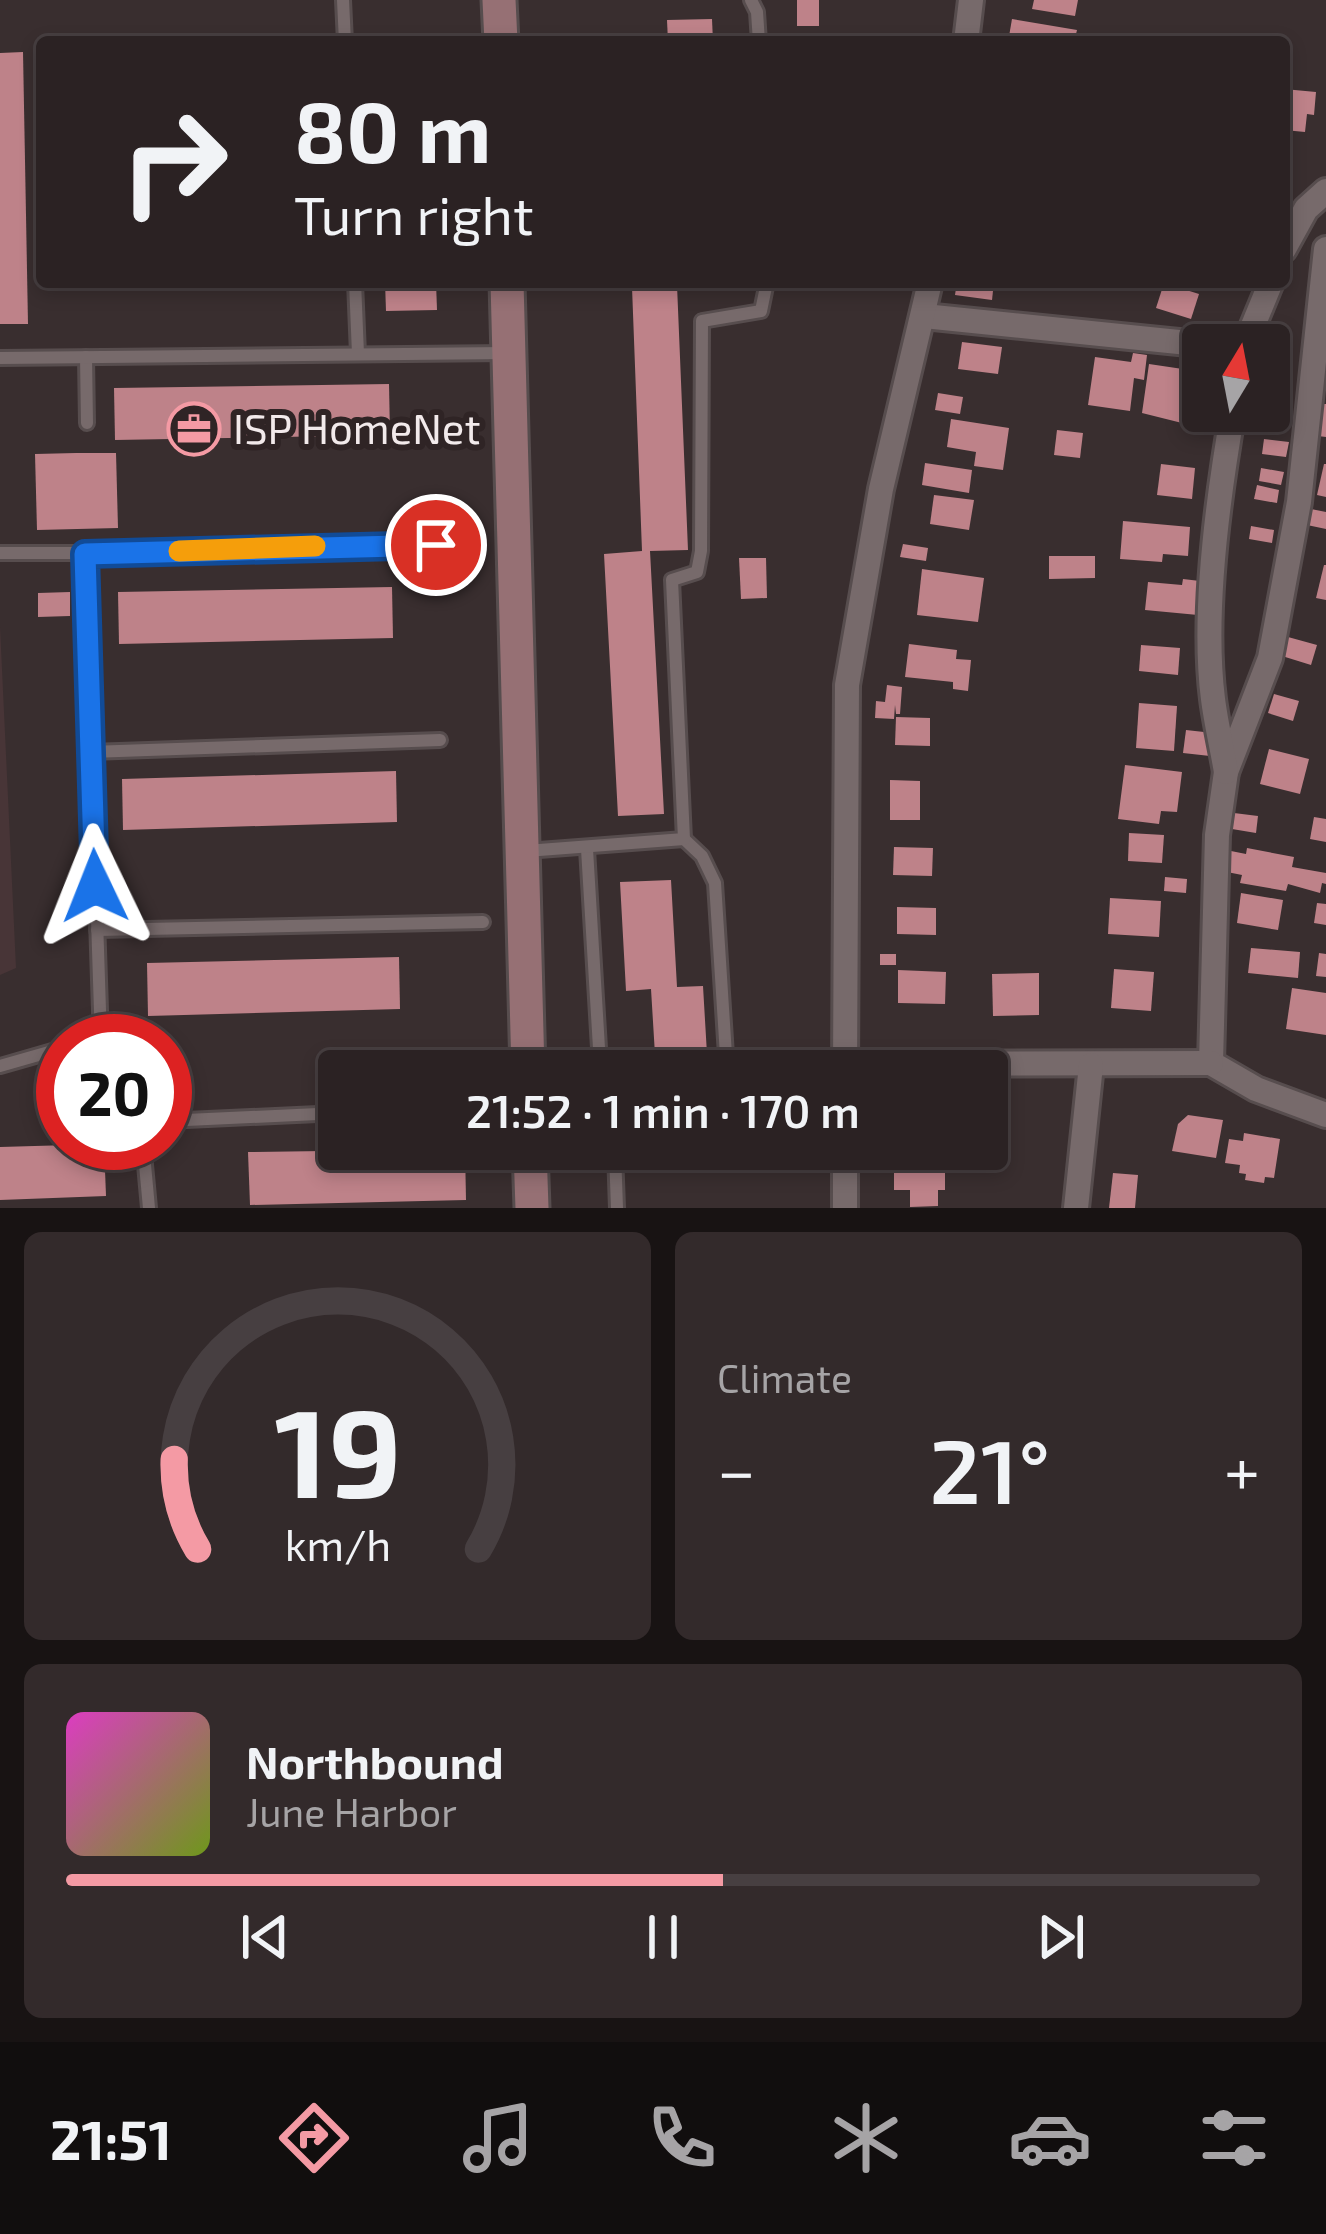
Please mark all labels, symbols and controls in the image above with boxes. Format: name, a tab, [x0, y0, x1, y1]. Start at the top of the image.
text: 80 m	[294, 79, 491, 180]
icon: right	[96, 84, 252, 240]
text: Turn right	[294, 181, 534, 246]
north arrow	[1182, 324, 1290, 432]
map controls	[1182, 324, 1290, 432]
office icon: ISP HomeNet	[166, 401, 222, 457]
place label: ISP HomeNet	[233, 402, 480, 452]
pin	[385, 494, 487, 596]
icon: arrive	[403, 512, 469, 578]
position arrow	[32, 823, 158, 949]
speed limit sign: 20	[36, 1014, 192, 1170]
text: 21:52 · 1 min · 170 m	[466, 1083, 860, 1137]
text: Climate	[717, 1354, 852, 1401]
text: 19	[274, 1373, 401, 1523]
text: 21°	[929, 1414, 1050, 1522]
text: −	[717, 1429, 756, 1508]
text: +	[1224, 1429, 1260, 1508]
text: km/h	[284, 1518, 391, 1570]
text: Northbound	[246, 1734, 504, 1788]
text: June Harbor	[246, 1788, 457, 1835]
icon: previous	[232, 1904, 298, 1970]
icon: pause	[630, 1904, 696, 1970]
icon: next	[1028, 1904, 1094, 1970]
icon: directions	[272, 2096, 356, 2180]
icon: music	[456, 2096, 540, 2180]
icon: phone	[640, 2096, 724, 2180]
icon: climate	[824, 2096, 908, 2180]
icon: car	[1008, 2096, 1092, 2180]
icon: filters	[1192, 2096, 1276, 2180]
text: 21:51	[50, 2106, 172, 2171]

